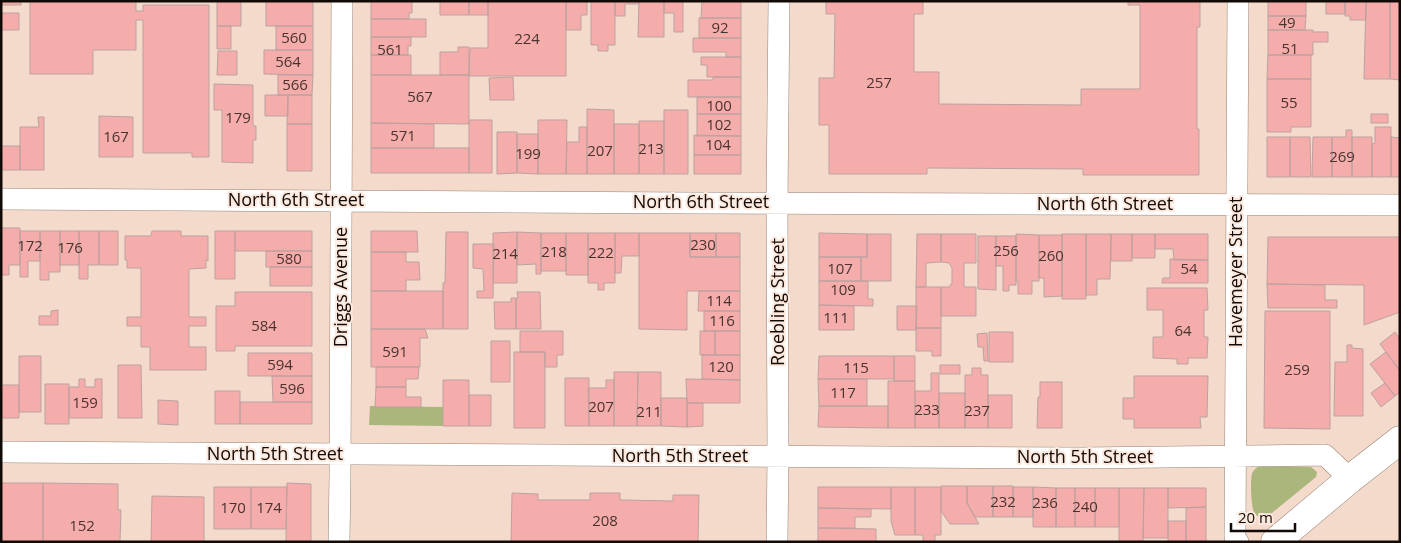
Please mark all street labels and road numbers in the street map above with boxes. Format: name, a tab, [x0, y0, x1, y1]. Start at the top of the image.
street label: North 6th Street	[228, 187, 364, 211]
street label: North 6th Street	[633, 189, 769, 213]
street label: North 6th Street	[1037, 191, 1173, 215]
street label: Havemeyer Street	[1223, 197, 1247, 347]
street label: Driggs Avenue	[328, 227, 352, 347]
street label: Roebling Street	[765, 238, 789, 366]
street label: North 5th Street	[207, 441, 343, 465]
street label: North 5th Street	[612, 443, 748, 467]
street label: North 5th Street	[1017, 444, 1153, 468]

